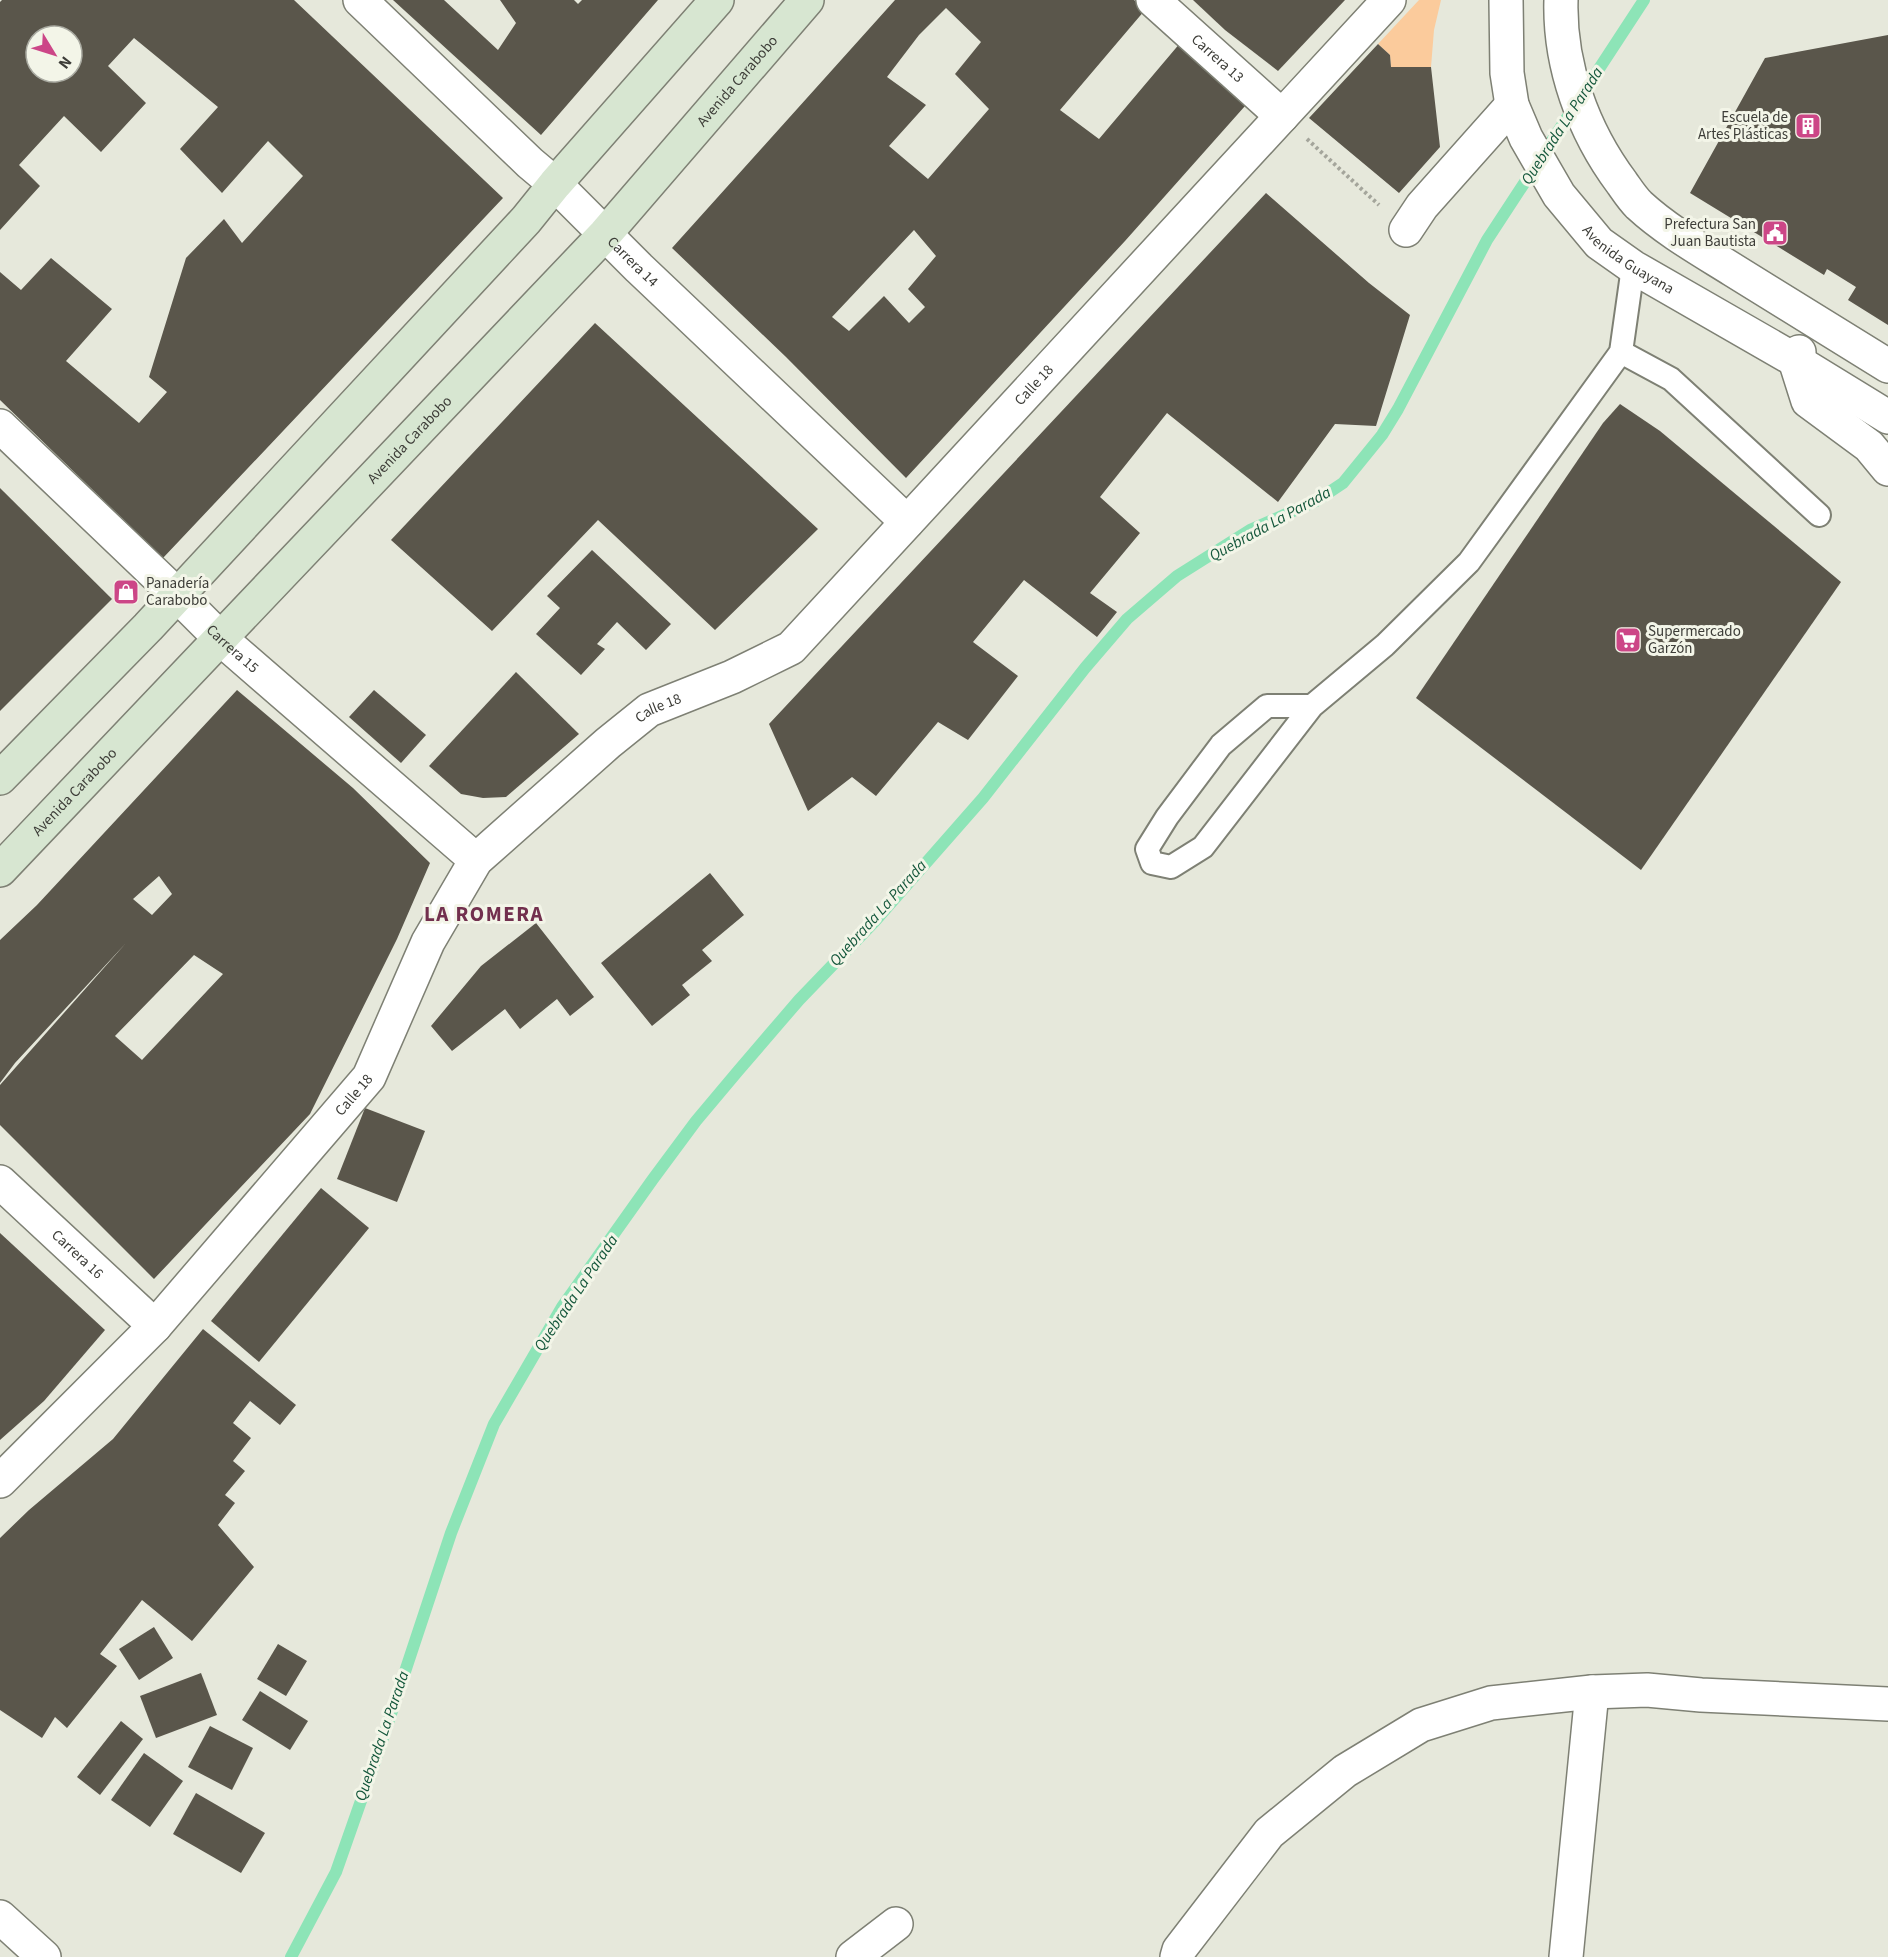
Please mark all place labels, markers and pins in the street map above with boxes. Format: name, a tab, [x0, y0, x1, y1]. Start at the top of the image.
place label: Escuela de Artes Plásticas	[1698, 107, 1788, 145]
building icon: Escuela de Artes Plásticas	[1793, 111, 1823, 141]
place label: Prefectura San Juan Bautista	[1664, 214, 1756, 252]
public building icon: Prefectura San Juan Bautista	[1760, 218, 1790, 248]
place label: Panadería Carabobo	[146, 573, 209, 611]
shop icon: Panadería Carabobo	[111, 577, 141, 607]
place label: Supermercado Garzón	[1648, 621, 1741, 659]
supermarket icon: Supermercado Garzón	[1613, 625, 1643, 655]

